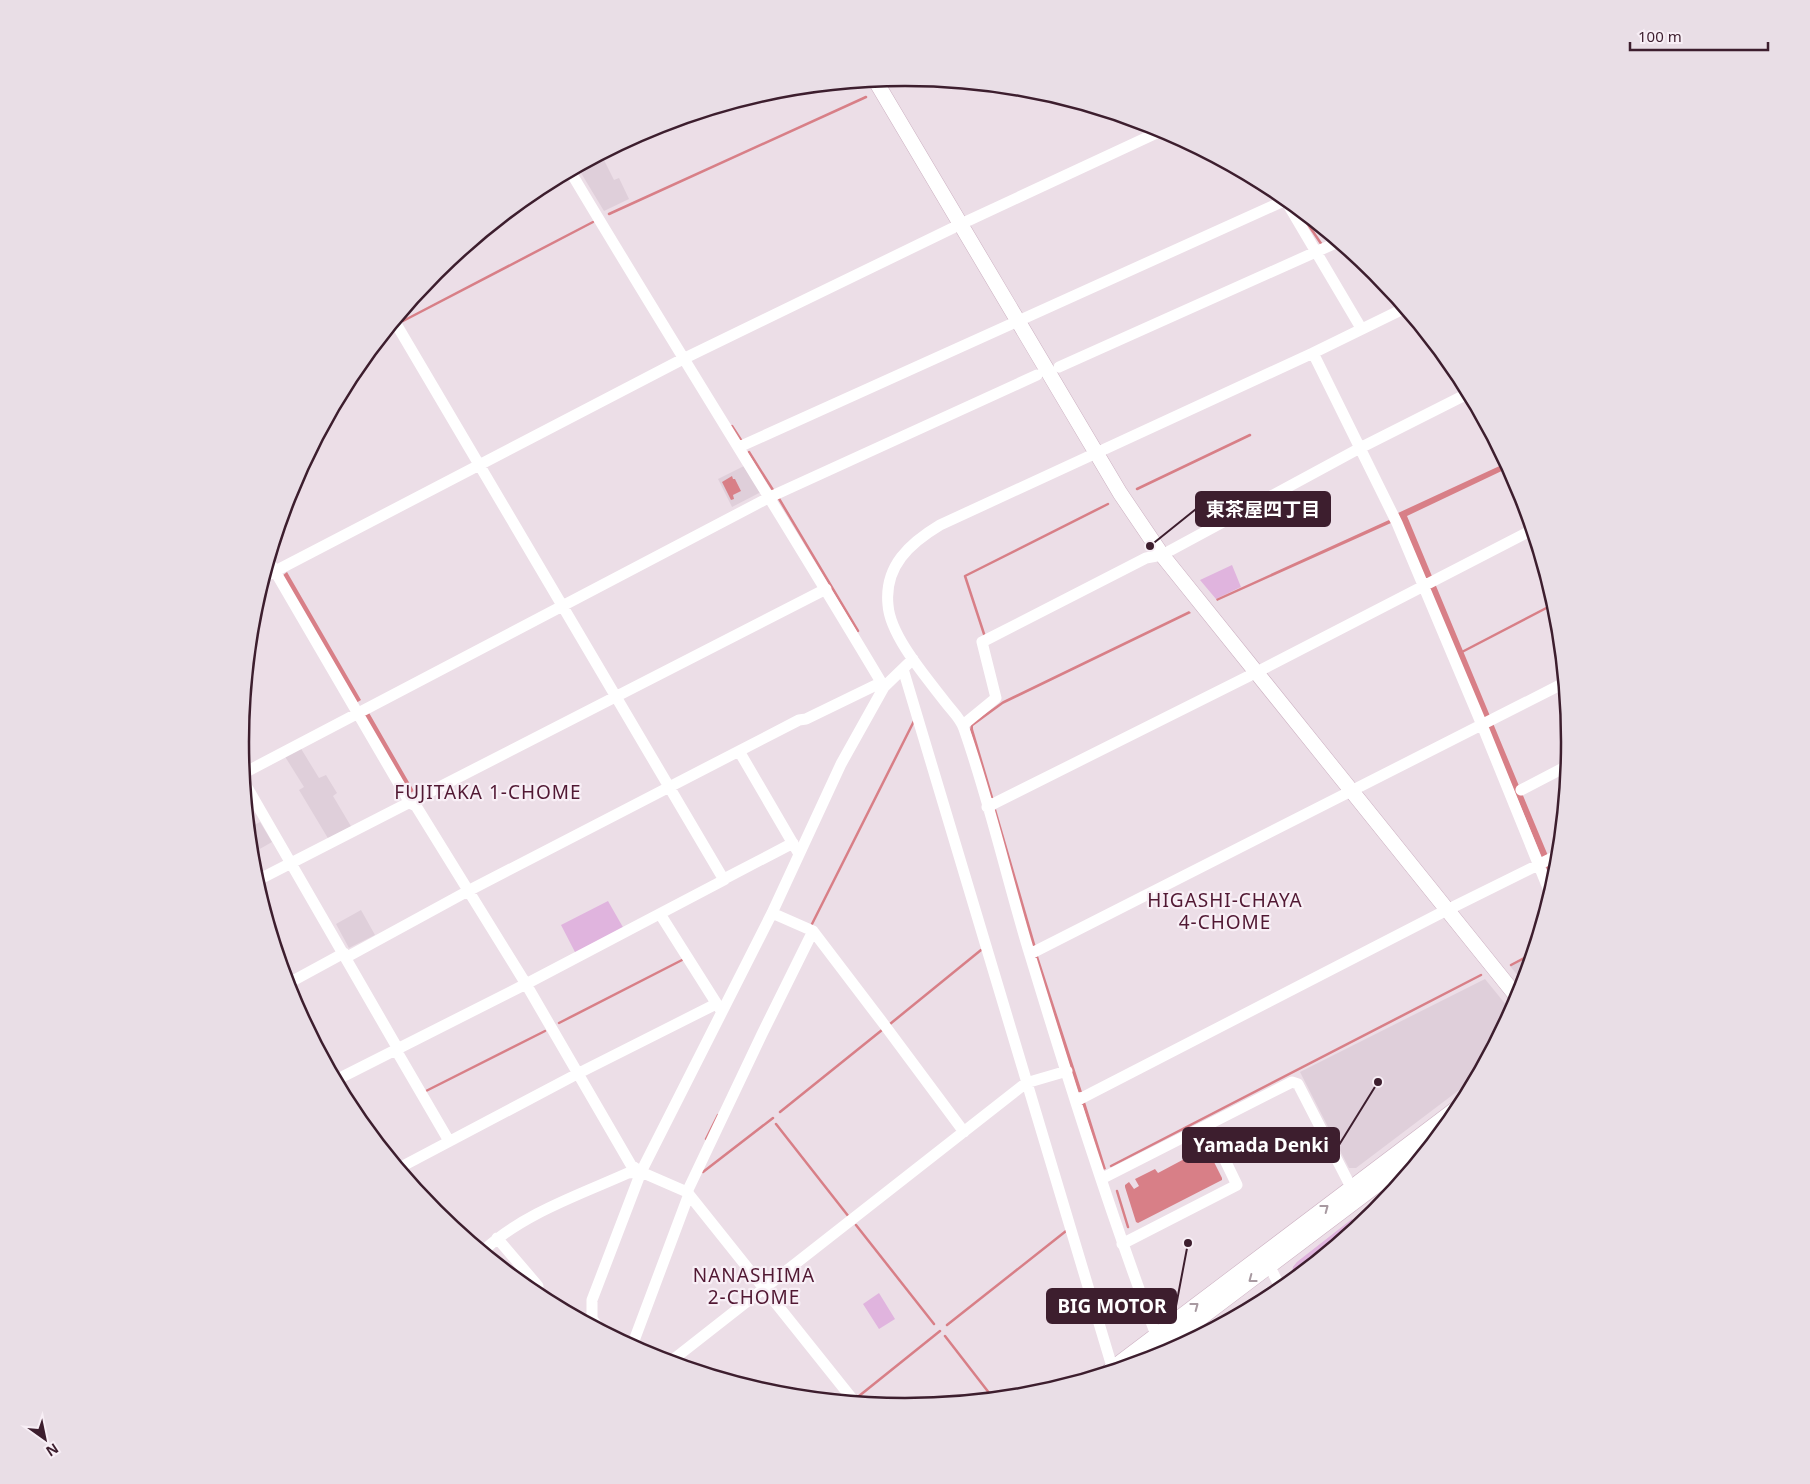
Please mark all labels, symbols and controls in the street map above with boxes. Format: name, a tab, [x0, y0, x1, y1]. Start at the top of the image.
scale bar	[1630, 20, 1768, 52]
text: 100 m	[1638, 26, 1682, 46]
callout: 東茶屋四丁目	[1196, 492, 1330, 526]
text: 東茶屋四丁目	[1206, 496, 1320, 522]
district label: FUJITAKA 1-CHOME	[394, 779, 582, 805]
district label: HIGASHI-CHAYA 4-CHOME	[1147, 887, 1303, 935]
callout: Yamada Denki	[1183, 1128, 1339, 1162]
text: Yamada Denki	[1193, 1132, 1329, 1158]
one-way arrow	[1319, 1206, 1328, 1214]
district label: NANASHIMA 2-CHOME	[693, 1262, 815, 1310]
one-way arrow	[1249, 1273, 1258, 1281]
callout: BIG MOTOR	[1047, 1289, 1176, 1323]
text: BIG MOTOR	[1057, 1293, 1167, 1319]
one-way arrow	[1189, 1303, 1198, 1311]
north arrow	[20, 1414, 70, 1464]
text: N	[42, 1439, 62, 1461]

